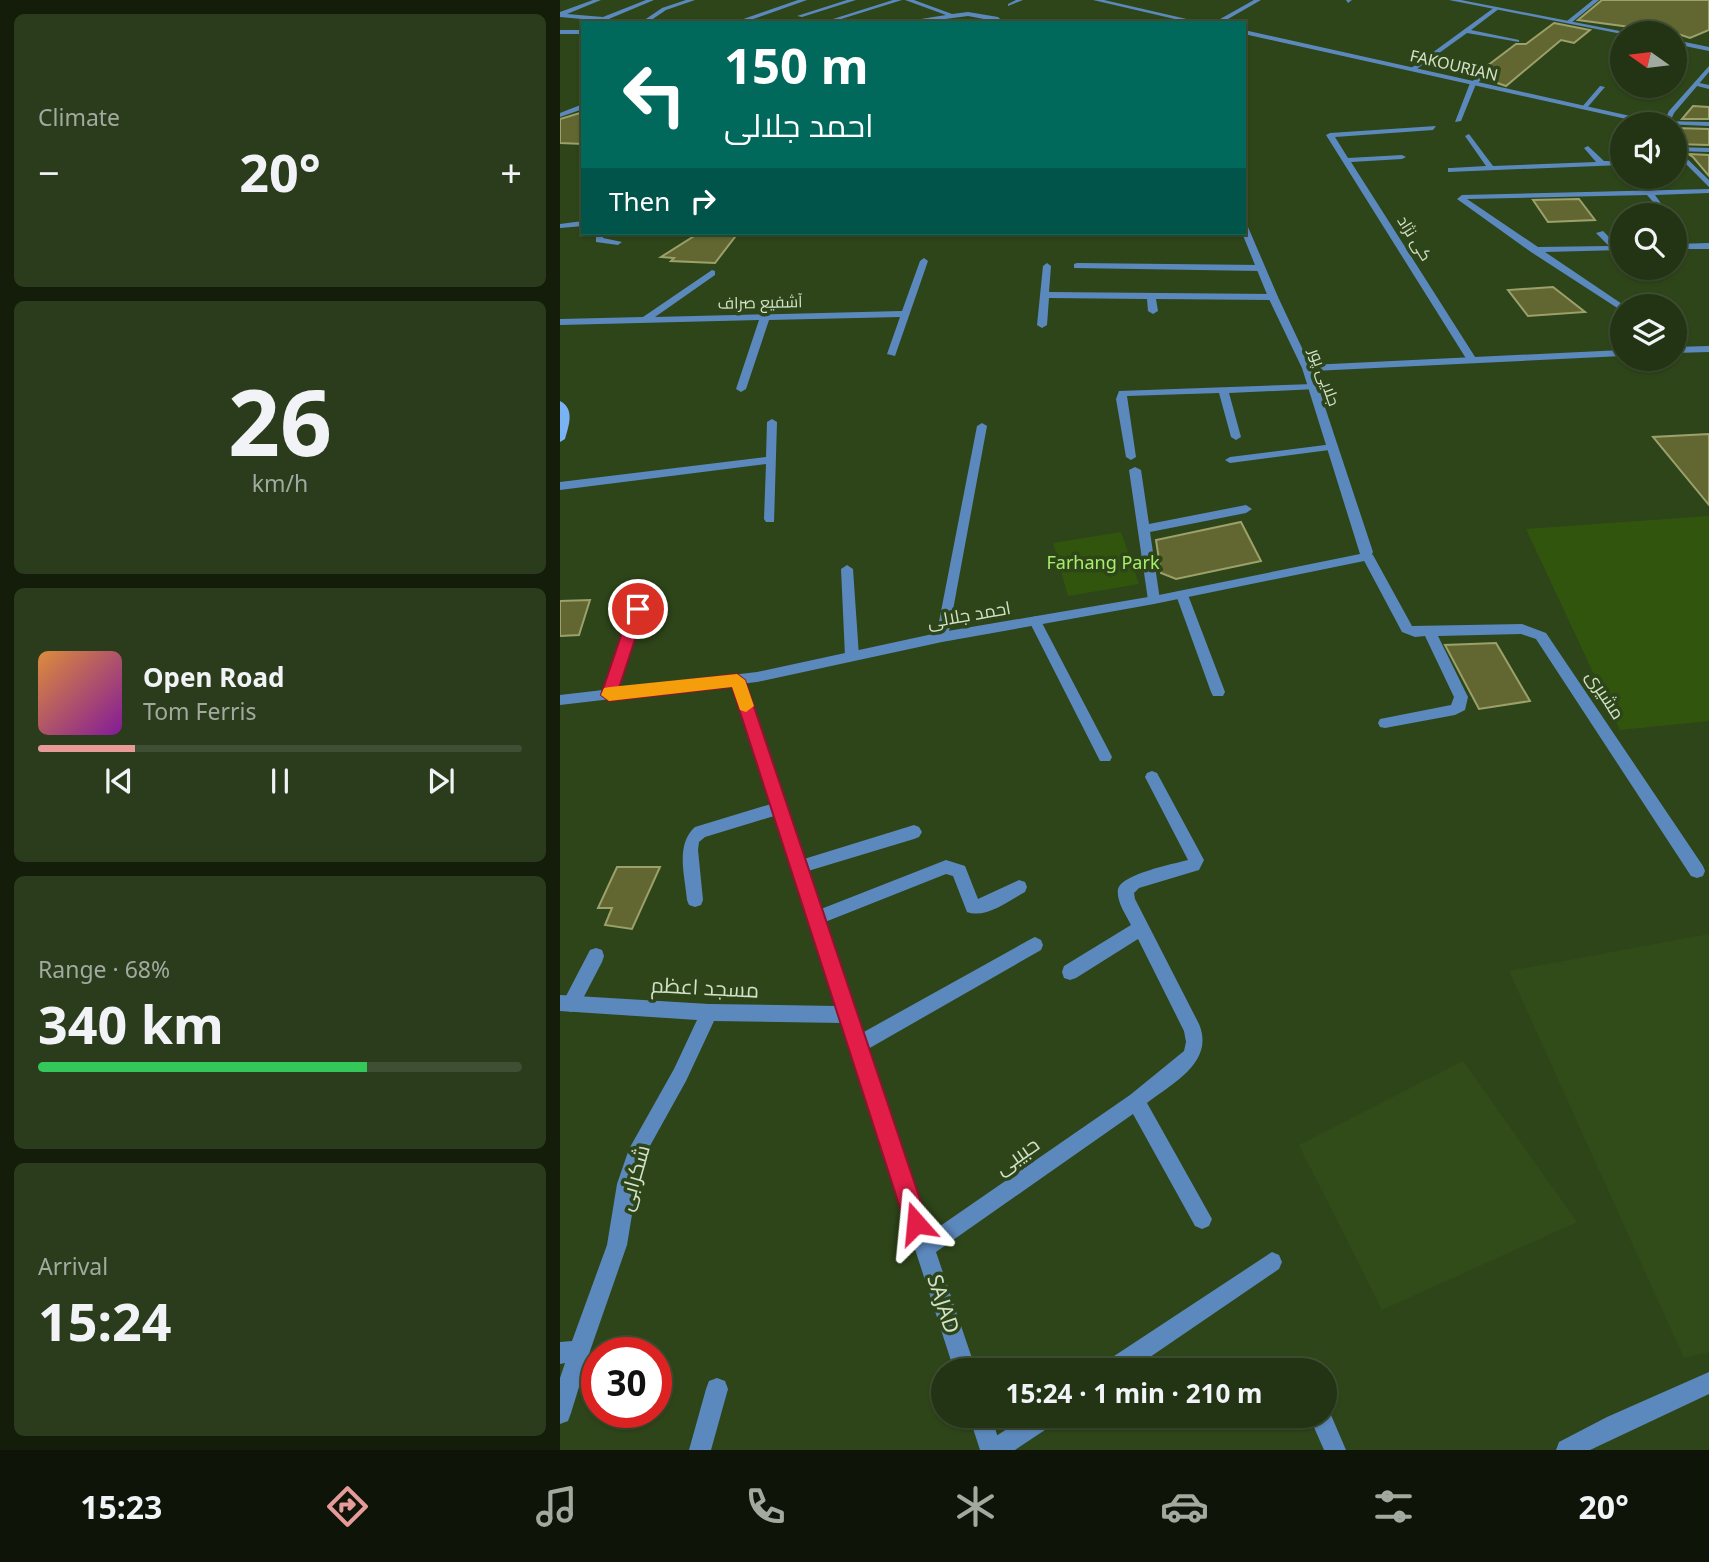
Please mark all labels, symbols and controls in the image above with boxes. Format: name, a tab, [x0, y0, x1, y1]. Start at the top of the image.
north arrow	[1610, 21, 1687, 98]
map controls	[1610, 21, 1687, 371]
text: 150 m	[724, 32, 869, 98]
street label: FAKOURIAN	[1408, 44, 1500, 86]
icon: left	[609, 49, 700, 140]
text: Climate	[38, 101, 120, 133]
text: احمد جلالی	[724, 103, 874, 146]
button: sound	[1610, 112, 1687, 189]
text: 20°	[239, 136, 321, 207]
text: −	[38, 146, 60, 198]
text: +	[500, 146, 522, 198]
icon: right	[684, 182, 722, 220]
text: Then	[609, 183, 670, 219]
button: search	[1610, 203, 1687, 280]
street label: کی نژاد	[1393, 211, 1437, 265]
street label: آشفیع صراف	[717, 290, 803, 315]
button: layers	[1610, 294, 1687, 371]
street label: جلایی پور	[1303, 344, 1346, 409]
text: 26	[228, 359, 332, 483]
text: km/h	[252, 467, 308, 499]
park label: Farhang Park	[1046, 550, 1160, 574]
pin	[608, 579, 668, 639]
icon: arrive	[619, 590, 657, 628]
street label: احمد جلالی	[925, 595, 1012, 633]
text: Open Road	[143, 659, 285, 695]
street label: مشیری	[1581, 665, 1631, 724]
text: Tom Ferris	[143, 695, 256, 727]
icon: previous	[100, 762, 138, 800]
icon: pause	[261, 762, 299, 800]
icon: next	[422, 762, 460, 800]
text: Range · 68%	[38, 953, 170, 985]
street label: مسجد اعظم	[650, 970, 760, 1005]
text: 340 km	[38, 988, 224, 1059]
street label: حبیبی	[988, 1130, 1044, 1181]
street label: شکرابی	[610, 1142, 656, 1214]
position arrow	[879, 1186, 953, 1260]
text: Arrival	[38, 1250, 108, 1282]
street label: SAJAD	[921, 1271, 967, 1337]
text: 15:24	[38, 1285, 172, 1356]
speed limit sign: 30	[581, 1337, 672, 1428]
text: 15:24 · 1 min · 210 m	[1006, 1375, 1262, 1411]
icon: directions	[323, 1482, 372, 1531]
icon: music	[532, 1482, 581, 1531]
icon: phone	[741, 1482, 790, 1531]
icon: climate	[951, 1482, 1000, 1531]
icon: car	[1160, 1482, 1209, 1531]
icon: filters	[1369, 1482, 1418, 1531]
text: 15:23	[80, 1485, 162, 1528]
text: 20°	[1579, 1485, 1629, 1528]

